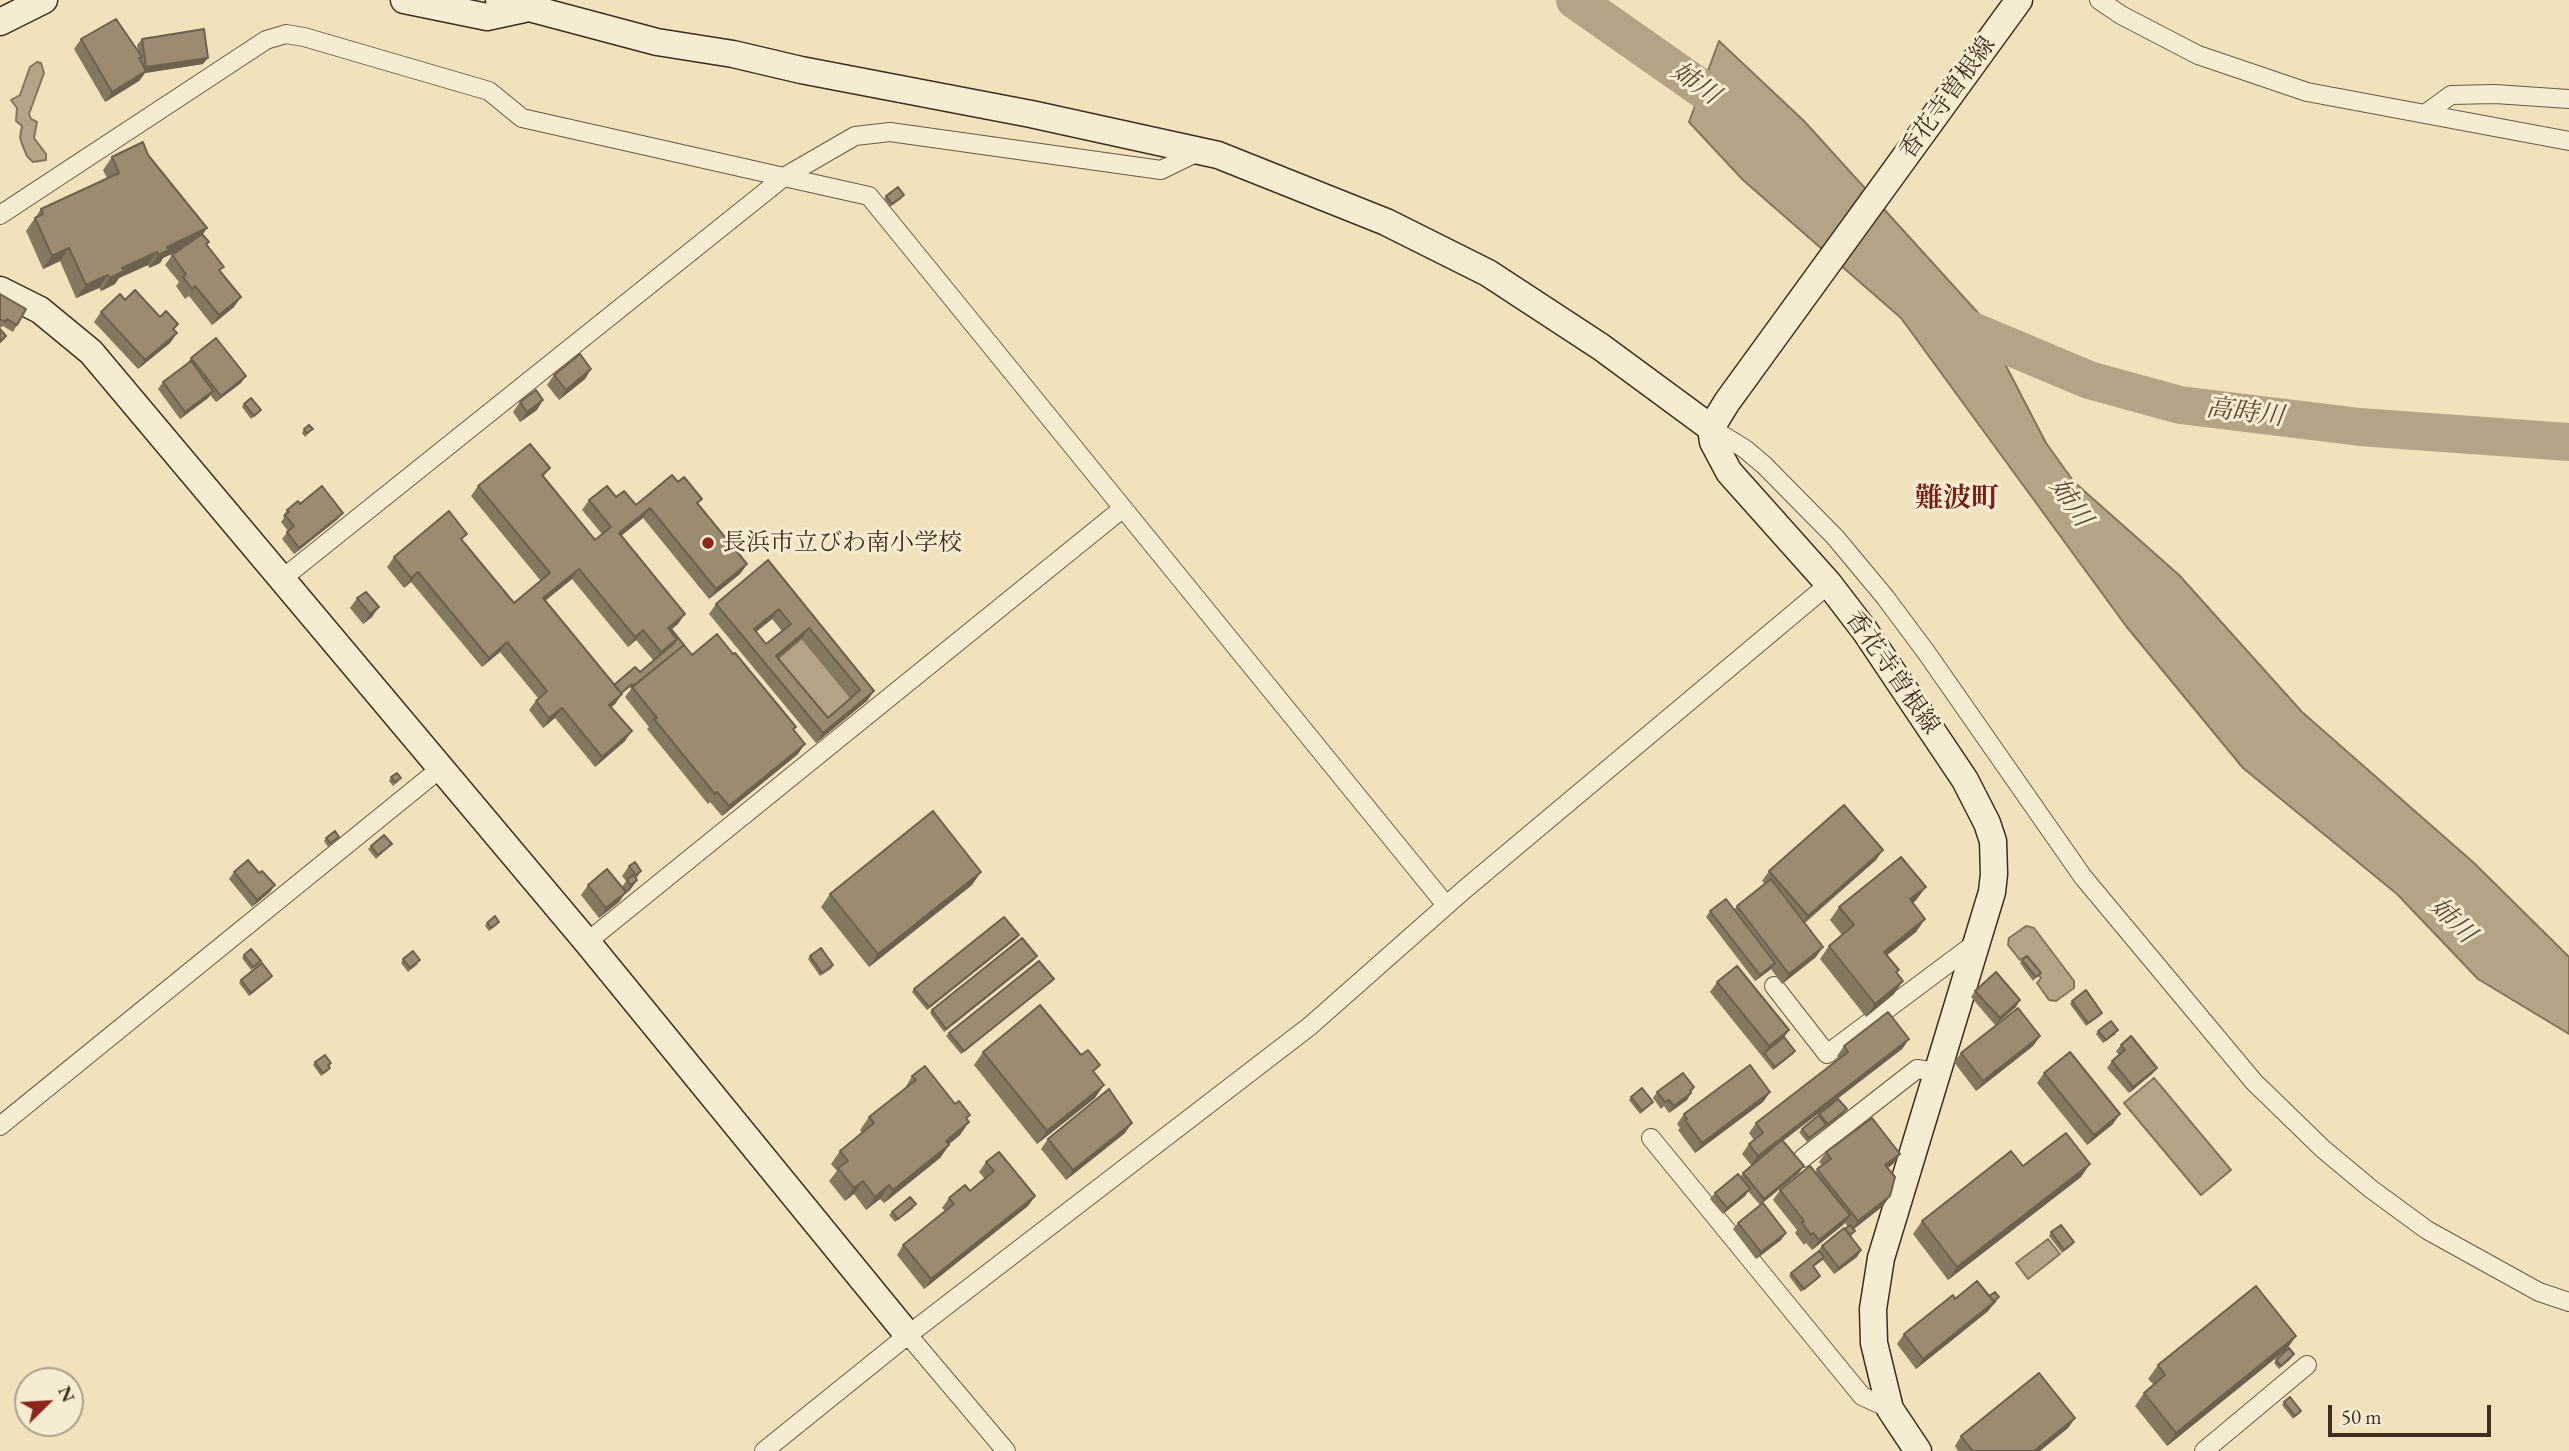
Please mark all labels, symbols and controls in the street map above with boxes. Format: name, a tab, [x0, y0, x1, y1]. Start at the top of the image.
street label: 香花寺曽根線	[1894, 31, 2002, 165]
water label: 姉川	[1665, 56, 1725, 112]
water label: 高時川	[2204, 393, 2286, 433]
water label: 姉川	[2042, 473, 2098, 533]
district label: 難波町	[1915, 482, 1999, 516]
place label: 長浜市立びわ南小学校	[722, 529, 962, 557]
marker: 長浜市立びわ南小学校	[700, 535, 716, 551]
street label: 香花寺曽根線	[1839, 606, 1945, 740]
water label: 姉川	[2422, 892, 2482, 950]
north arrow	[14, 1367, 84, 1437]
text: N	[52, 1382, 81, 1406]
scale bar	[2331, 1392, 2494, 1436]
text: 50 m	[2341, 1403, 2382, 1430]

